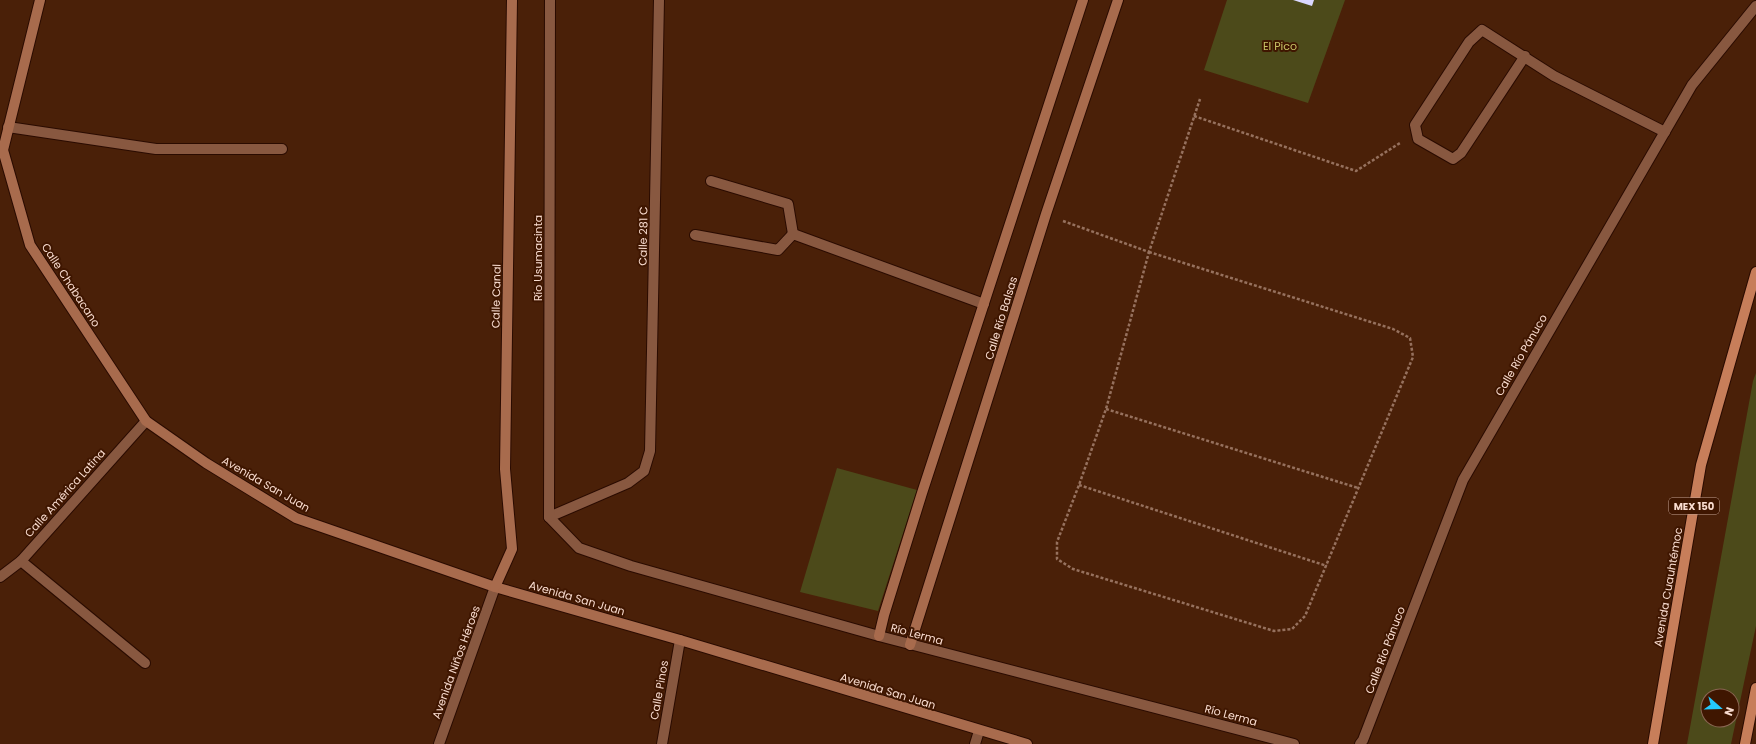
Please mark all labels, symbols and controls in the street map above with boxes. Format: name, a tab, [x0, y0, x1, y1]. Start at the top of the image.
park label: El Pico	[1263, 38, 1297, 54]
street label: Calle 281 C	[634, 206, 652, 266]
street label: Río Usumacinta	[530, 215, 546, 301]
street label: Calle Chabacano	[38, 240, 104, 330]
street label: Calle Canal	[487, 264, 505, 328]
street label: Calle Río Balsas	[981, 274, 1021, 362]
street label: Calle Río Pánuco	[1491, 311, 1551, 399]
street label: Calle América Latina	[21, 445, 109, 541]
street label: Avenida San Juan	[219, 452, 313, 516]
road number: MEX 150	[1669, 498, 1719, 514]
street label: Avenida Cuauhtémoc	[1650, 526, 1686, 648]
street label: Avenida San Juan	[527, 577, 627, 619]
street label: Avenida Niños Héroes	[428, 603, 484, 721]
street label: Calle Río Pánuco	[1361, 604, 1409, 696]
street label: Río Lerma	[889, 619, 945, 649]
street label: Calle Pinos	[646, 659, 672, 721]
street label: Avenida San Juan	[838, 669, 938, 713]
north arrow	[1700, 688, 1740, 728]
street label: Río Lerma	[1203, 700, 1259, 730]
text: N	[1720, 705, 1738, 718]

